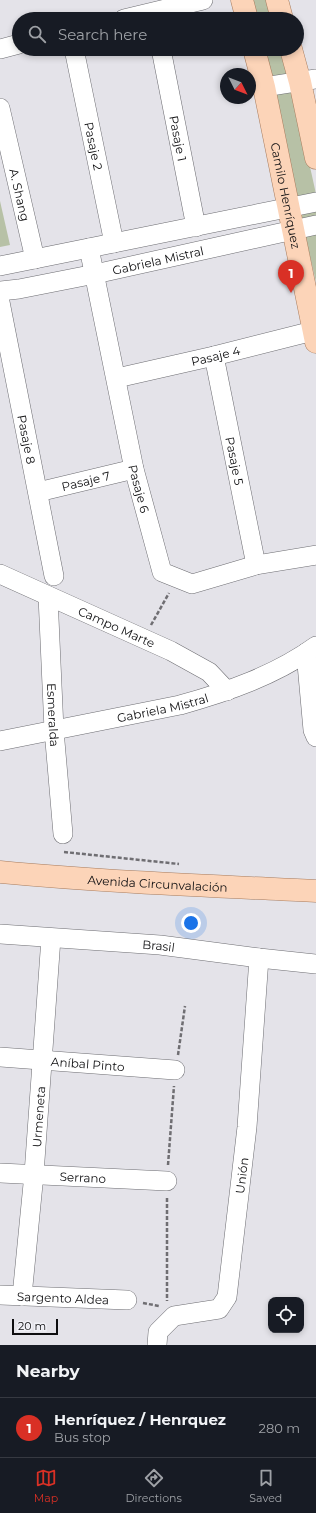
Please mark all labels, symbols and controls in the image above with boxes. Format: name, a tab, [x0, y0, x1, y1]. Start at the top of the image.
search box	[12, 12, 304, 56]
icon: search	[26, 23, 48, 45]
text: Search here	[58, 25, 147, 44]
north arrow	[220, 68, 256, 104]
street label: Pasaje 1	[167, 114, 190, 163]
street label: Pasaje 2	[82, 120, 106, 172]
street label: Camilo Henríquez	[268, 141, 304, 250]
street label: A. Shang	[7, 167, 33, 223]
street label: Gabriela Mistral	[111, 243, 205, 277]
pin: 1	[278, 260, 304, 293]
street label: Pasaje 4	[189, 342, 242, 369]
street label: Pasaje 8	[15, 413, 39, 466]
street label: Pasaje 5	[223, 435, 247, 487]
street label: Pasaje 6	[126, 463, 153, 515]
street label: Pasaje 7	[60, 468, 111, 494]
street label: Campo Marte	[76, 603, 157, 650]
street label: Esmeralda	[44, 683, 63, 747]
street label: Gabriela Mistral	[116, 690, 210, 725]
street label: Avenida Circunvalación	[87, 872, 228, 894]
your location	[181, 913, 201, 933]
street label: Brasil	[142, 936, 176, 954]
street label: Aníbal Pinto	[50, 1053, 125, 1074]
street label: Urmeneta	[28, 1086, 48, 1148]
street label: Unión	[232, 1156, 251, 1194]
street label: Serrano	[59, 1168, 106, 1186]
street label: Sargento Aldea	[17, 1288, 109, 1307]
map controls	[268, 1297, 304, 1333]
button: locate	[268, 1297, 304, 1333]
scale bar	[12, 1317, 58, 1336]
text: 20 m	[18, 1319, 46, 1333]
text: Nearby	[16, 1361, 80, 1381]
text: Henríquez / Henrquez	[54, 1410, 226, 1429]
text: 1	[26, 1420, 32, 1436]
text: 280 m	[259, 1420, 300, 1436]
text: Bus stop	[54, 1429, 111, 1445]
tab: Map	[34, 1467, 58, 1505]
tab: Directions	[126, 1467, 182, 1505]
tab: Saved	[249, 1467, 282, 1505]

